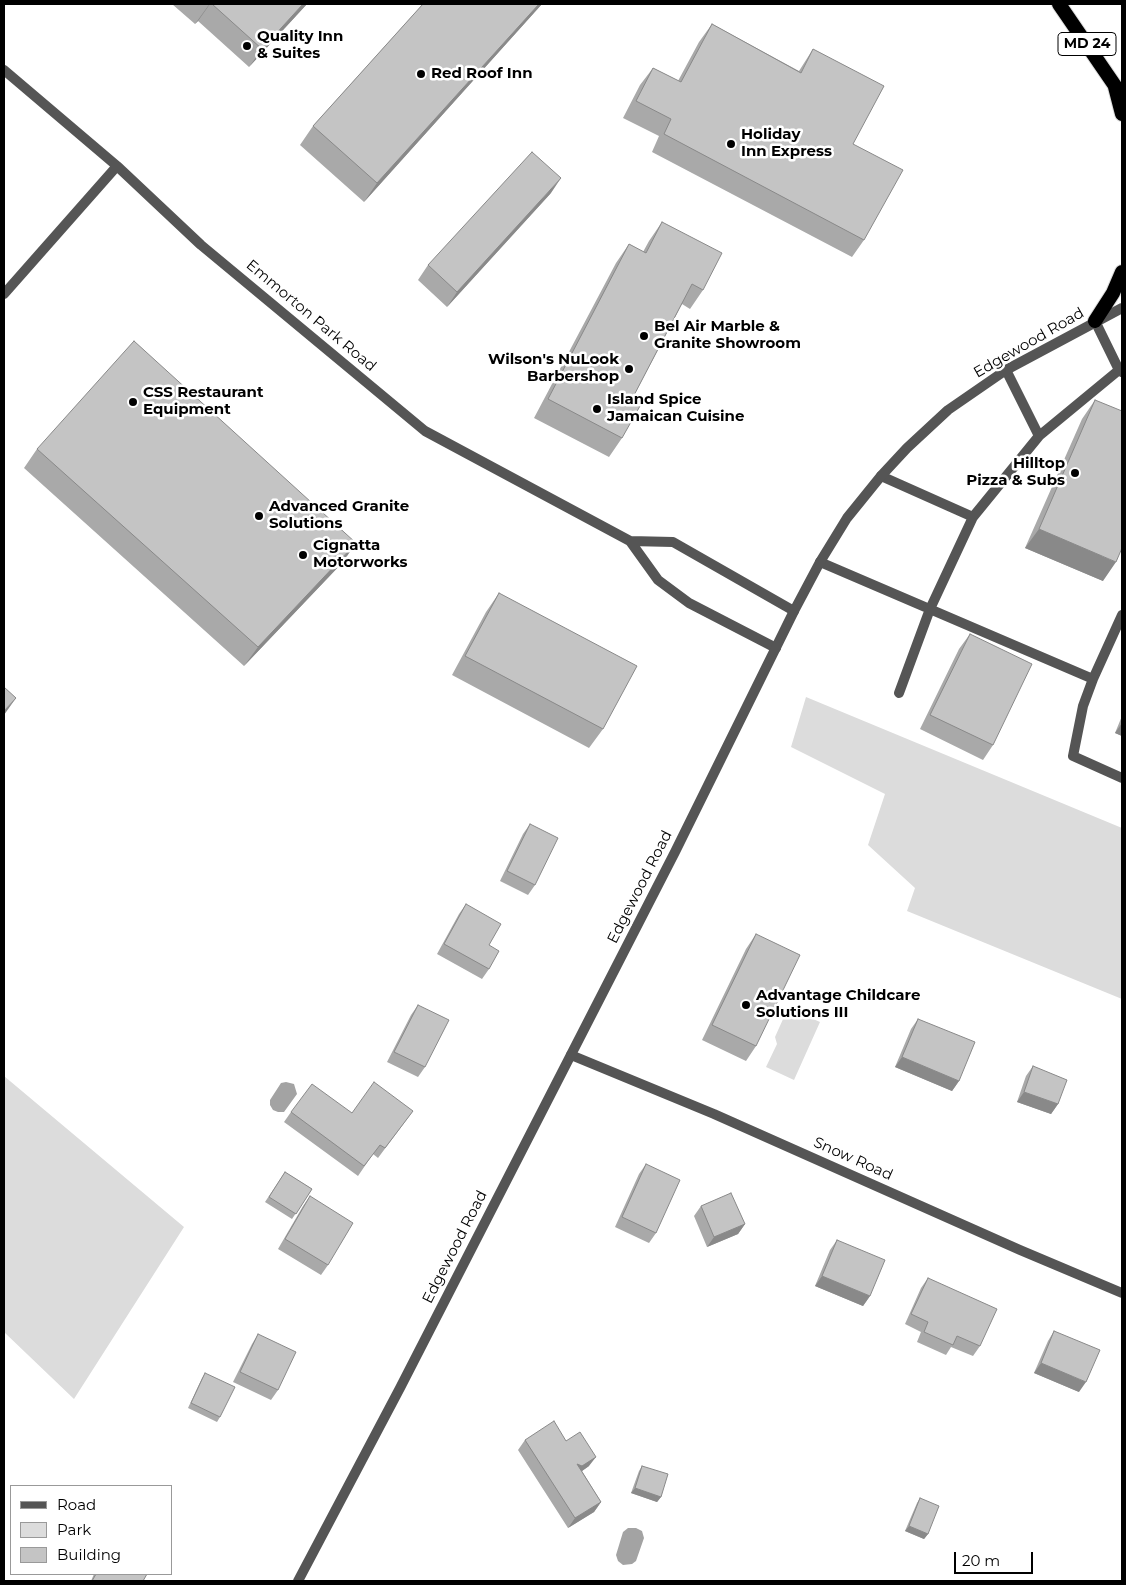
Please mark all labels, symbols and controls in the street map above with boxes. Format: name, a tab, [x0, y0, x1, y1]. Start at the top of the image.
place label: Quality Inn & Suites	[257, 28, 343, 63]
road number: MD 24	[1058, 33, 1116, 56]
marker: Quality Inn & Suites	[241, 40, 253, 52]
place label: Red Roof Inn	[431, 65, 532, 83]
marker: Red Roof Inn	[415, 68, 427, 80]
place label: Holiday Inn Express	[741, 126, 832, 161]
marker: Holiday Inn Express	[725, 138, 737, 150]
street label: Emmorton Park Road	[242, 256, 380, 376]
street label: Edgewood Road	[971, 304, 1087, 382]
place label: Bel Air Marble & Granite Showroom	[654, 318, 801, 353]
marker: Bel Air Marble & Granite Showroom	[638, 330, 650, 342]
place label: Wilson's NuLook Barbershop	[488, 351, 619, 386]
marker: Wilson's NuLook Barbershop	[623, 363, 635, 375]
place label: CSS Restaurant Equipment	[143, 384, 263, 419]
place label: Island Spice Jamaican Cuisine	[607, 391, 744, 426]
marker: CSS Restaurant Equipment	[127, 396, 139, 408]
marker: Island Spice Jamaican Cuisine	[591, 403, 603, 415]
place label: Hilltop Pizza & Subs	[966, 455, 1065, 490]
marker: Hilltop Pizza & Subs	[1069, 467, 1081, 479]
place label: Advanced Granite Solutions	[269, 498, 409, 533]
marker: Advanced Granite Solutions	[253, 510, 265, 522]
place label: Cignatta Motorworks	[313, 537, 408, 572]
marker: Cignatta Motorworks	[297, 549, 309, 561]
street label: Edgewood Road	[604, 828, 676, 946]
place label: Advantage Childcare Solutions III	[756, 987, 920, 1022]
marker: Advantage Childcare Solutions III	[740, 999, 752, 1011]
street label: Snow Road	[811, 1134, 895, 1184]
street label: Edgewood Road	[419, 1188, 491, 1306]
legend	[10, 1485, 172, 1575]
text: Road	[57, 1495, 96, 1514]
text: Park	[57, 1520, 91, 1539]
scale bar	[956, 1542, 1035, 1574]
text: Building	[57, 1545, 121, 1564]
text: 20 m	[962, 1551, 1000, 1570]

